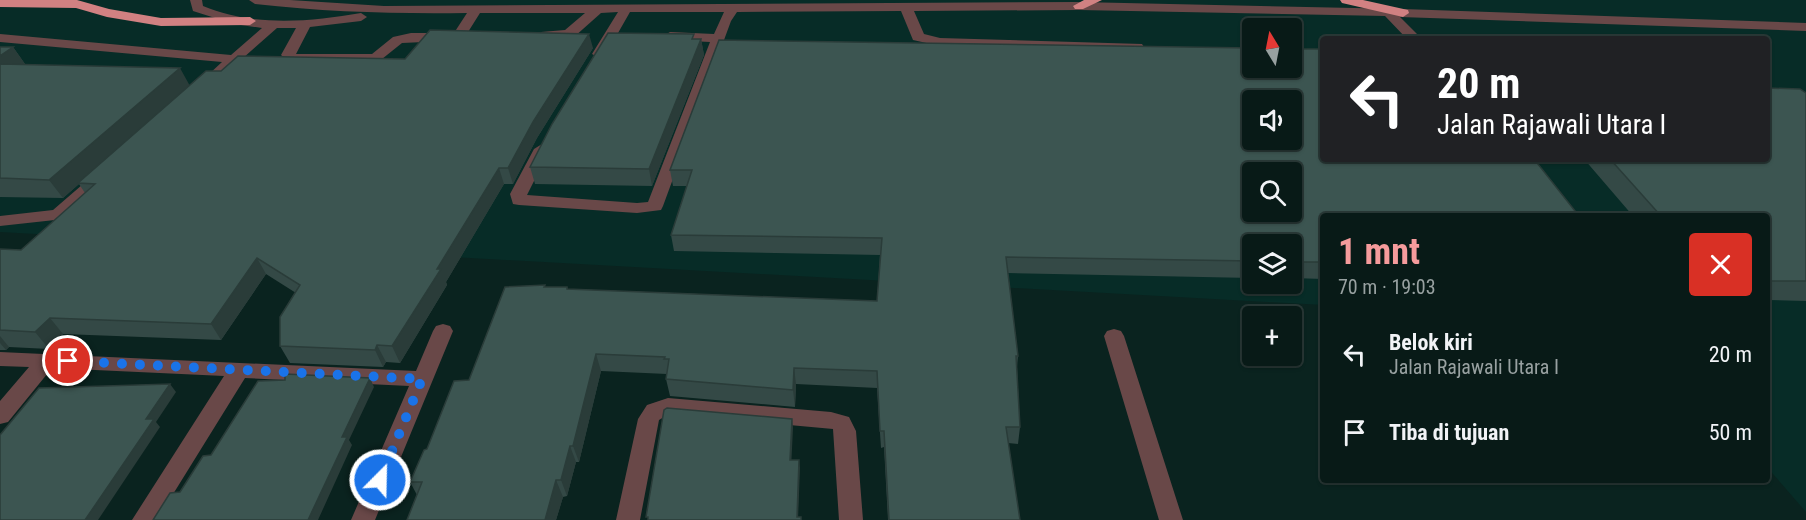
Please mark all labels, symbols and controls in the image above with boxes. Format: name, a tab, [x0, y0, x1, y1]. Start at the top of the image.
north arrow	[1242, 18, 1302, 78]
map controls	[1242, 18, 1302, 366]
text: 20 m	[1437, 59, 1520, 108]
icon: left	[1338, 60, 1416, 138]
button: sound	[1242, 90, 1302, 150]
text: Jalan Rajawali Utara I	[1437, 109, 1666, 141]
button: search	[1242, 162, 1302, 222]
text: 1 mnt	[1338, 231, 1420, 273]
button: close	[1689, 233, 1752, 296]
button: layers	[1242, 234, 1302, 294]
text: 70 m · 19:03	[1338, 275, 1436, 299]
button: +	[1242, 306, 1302, 366]
text: Belok kiri	[1389, 330, 1473, 355]
pin	[42, 335, 93, 386]
icon: left	[1338, 338, 1371, 371]
text: 20 m	[1709, 342, 1752, 367]
icon: arrive	[51, 344, 84, 377]
text: Jalan Rajawali Utara I	[1389, 355, 1559, 379]
icon: arrive	[1338, 416, 1371, 449]
text: Tiba di tujuan	[1389, 420, 1509, 445]
text: 50 m	[1709, 420, 1752, 445]
position arrow	[348, 448, 412, 512]

